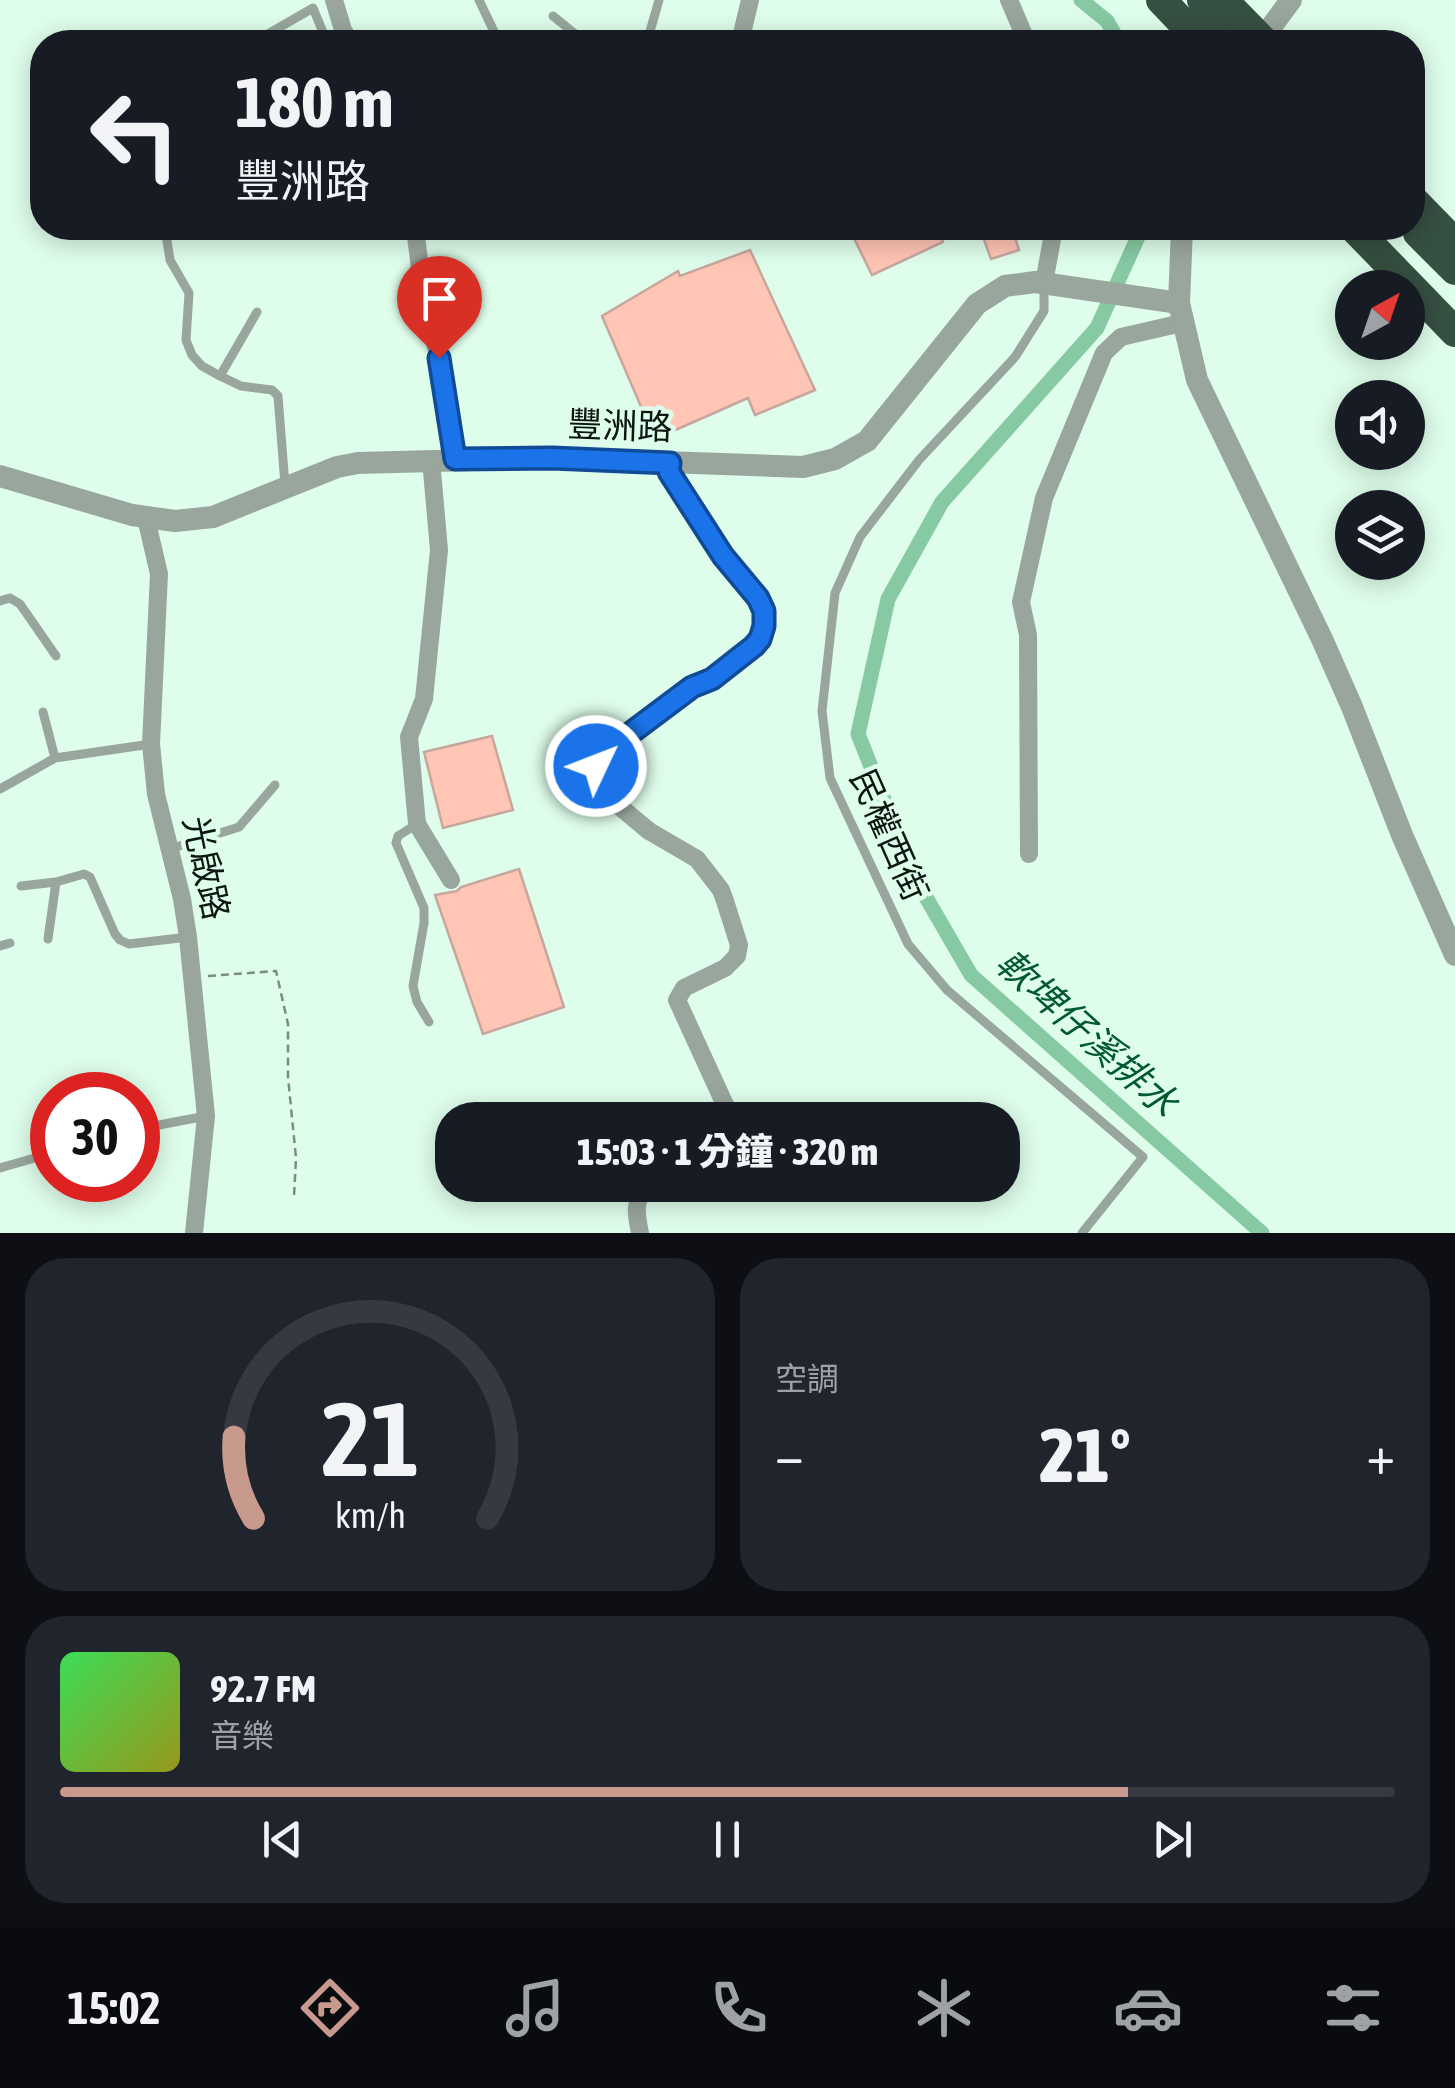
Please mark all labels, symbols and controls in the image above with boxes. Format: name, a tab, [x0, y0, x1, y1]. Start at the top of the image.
text: 180 m	[235, 62, 394, 142]
icon: left	[70, 70, 200, 200]
text: 豐洲路	[235, 155, 370, 207]
pin	[397, 256, 482, 359]
north arrow	[1335, 270, 1425, 360]
map controls	[1335, 270, 1425, 580]
icon: arrive	[412, 271, 467, 326]
button: sound	[1335, 380, 1425, 470]
street label: 豐洲路	[567, 403, 673, 447]
button: layers	[1335, 490, 1425, 580]
position arrow	[544, 714, 648, 818]
street label: 民權西街	[843, 763, 937, 907]
street label: 光啟路	[176, 812, 237, 923]
water label: 軟埤仔溪排水	[988, 940, 1188, 1126]
speed limit sign: 30	[30, 1072, 160, 1202]
text: 15:03 · 1 分鐘 · 320 m	[577, 1130, 878, 1173]
text: 空調	[775, 1360, 839, 1397]
text: 21	[321, 1379, 419, 1498]
text: 21°	[1039, 1412, 1131, 1498]
text: −	[775, 1423, 804, 1486]
text: +	[1366, 1423, 1395, 1486]
text: km/h	[335, 1495, 405, 1536]
text: 92.7 FM	[210, 1667, 316, 1710]
text: 音樂	[210, 1717, 274, 1754]
icon: previous	[255, 1812, 310, 1867]
icon: pause	[700, 1812, 755, 1867]
icon: next	[1145, 1812, 1200, 1867]
icon: directions	[295, 1973, 365, 2043]
icon: music	[500, 1973, 570, 2043]
icon: phone	[704, 1973, 774, 2043]
icon: climate	[909, 1973, 979, 2043]
icon: car	[1113, 1973, 1183, 2043]
icon: filters	[1318, 1973, 1388, 2043]
text: 15:02	[67, 1982, 161, 2034]

